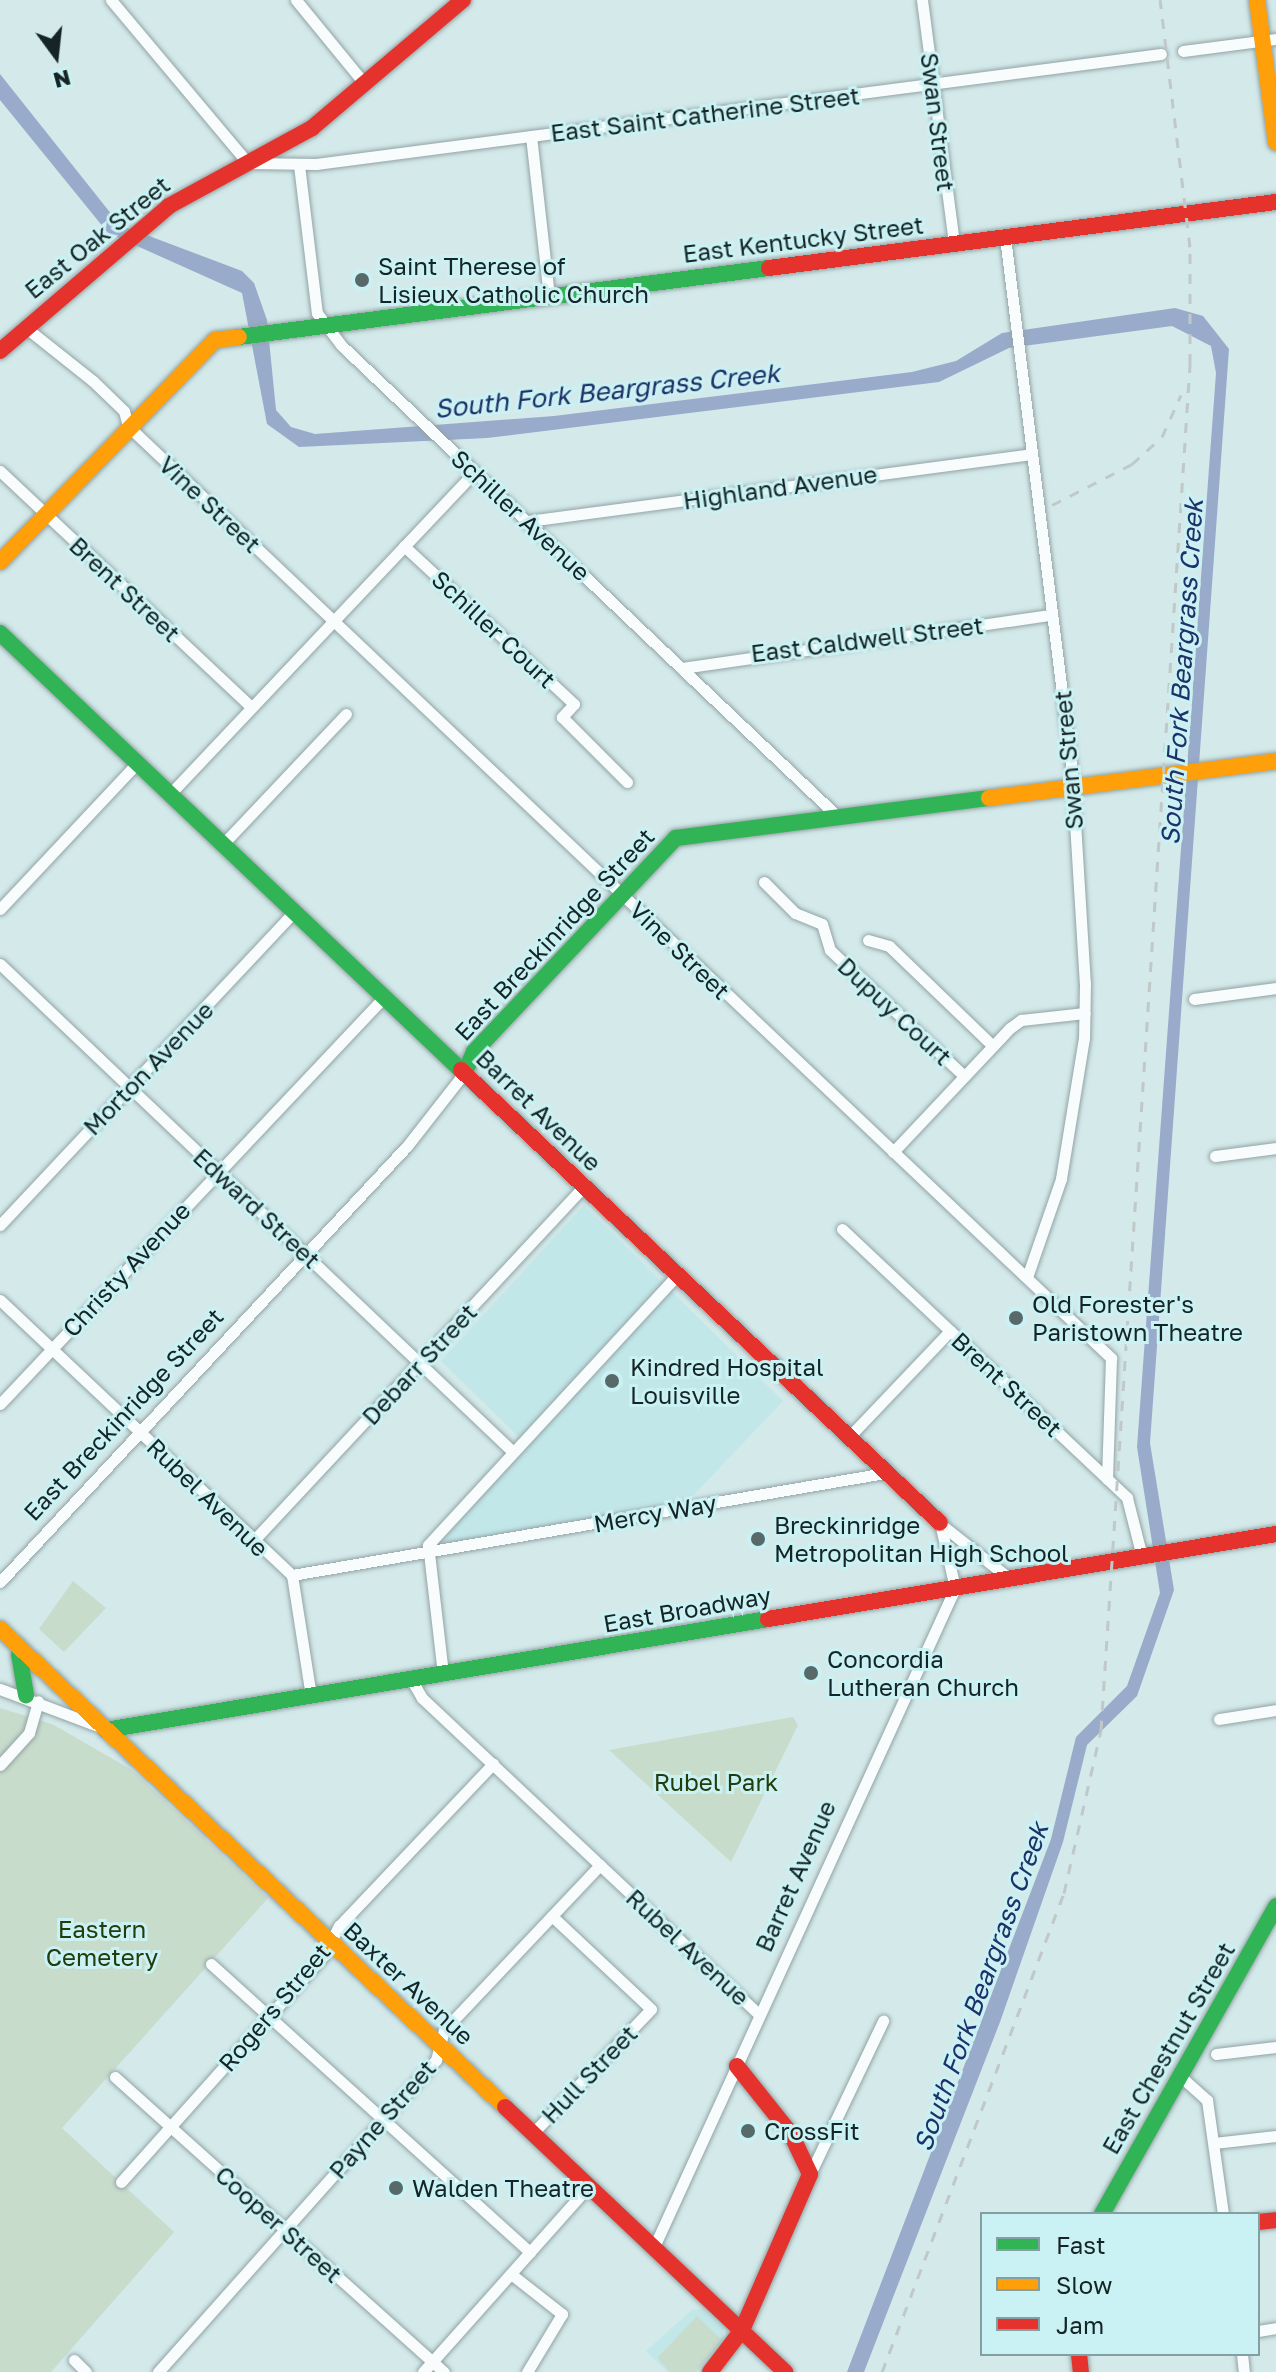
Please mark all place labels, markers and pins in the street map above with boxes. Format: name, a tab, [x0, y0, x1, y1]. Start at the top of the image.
place label: Saint Therese of Lisieux Catholic Church	[378, 252, 649, 308]
marker: Saint Therese of Lisieux Catholic Church	[353, 271, 371, 289]
place label: Old Forester's Paristown Theatre	[1032, 1290, 1243, 1346]
marker: Old Forester's Paristown Theatre	[1007, 1309, 1025, 1327]
place label: Kindred Hospital Louisville	[630, 1353, 824, 1409]
marker: Kindred Hospital Louisville	[601, 1370, 623, 1392]
place label: Breckinridge Metropolitan High School	[774, 1511, 1069, 1567]
marker: Breckinridge Metropolitan High School	[749, 1530, 767, 1548]
place label: Concordia Lutheran Church	[827, 1645, 1019, 1701]
marker: Concordia Lutheran Church	[802, 1664, 820, 1682]
place label: CrossFit	[764, 2117, 860, 2145]
marker: CrossFit	[739, 2122, 757, 2140]
place label: Walden Theatre	[412, 2174, 594, 2202]
marker: Walden Theatre	[387, 2179, 405, 2197]

